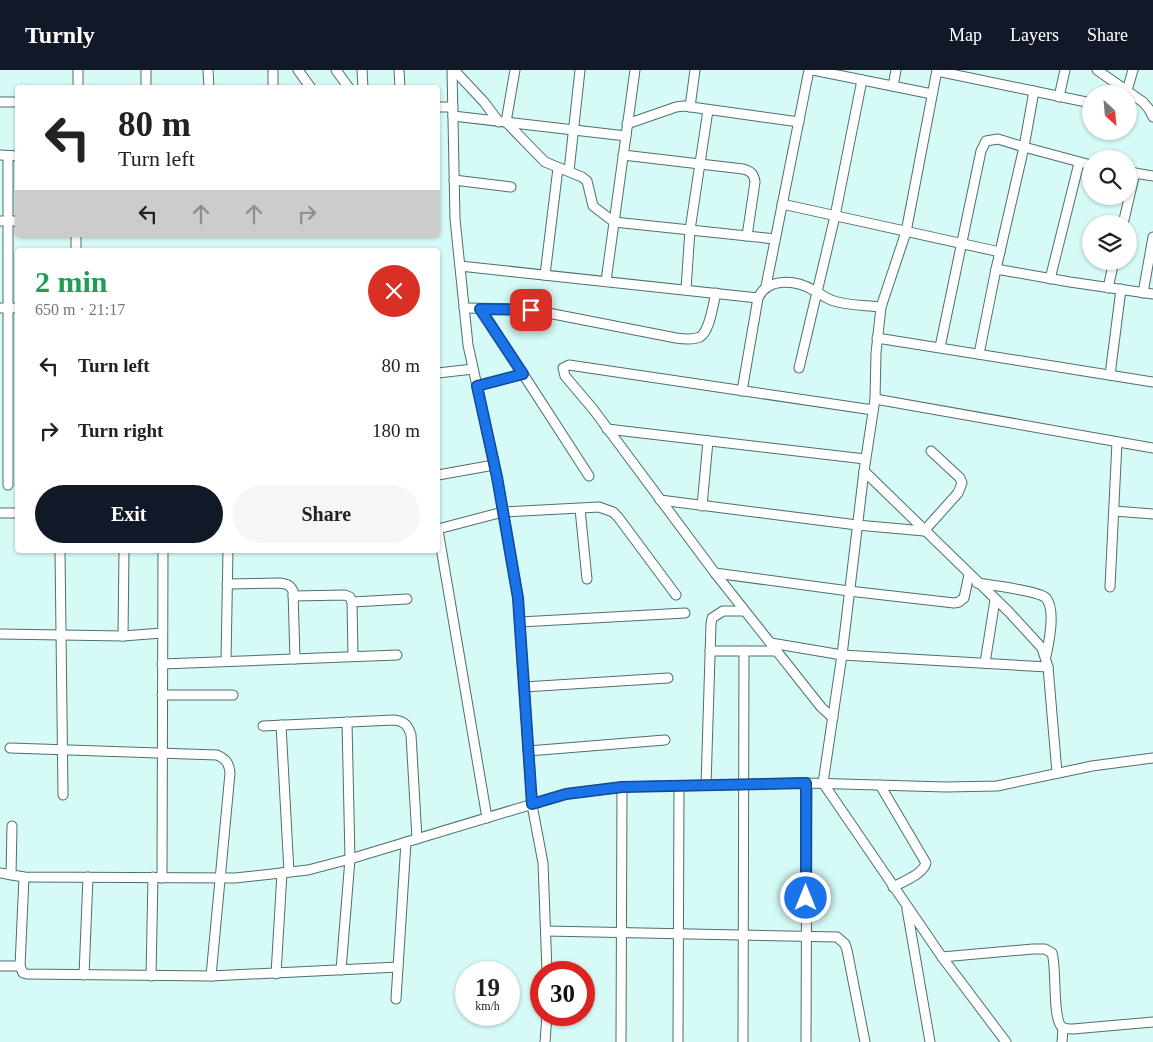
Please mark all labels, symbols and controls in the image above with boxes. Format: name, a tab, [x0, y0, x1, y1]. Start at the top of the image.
text: Turnly	[25, 22, 95, 48]
text: Map	[949, 25, 982, 45]
text: Layers	[1010, 25, 1059, 45]
text: Share	[1087, 25, 1128, 45]
north arrow	[1082, 85, 1138, 140]
map controls	[1082, 85, 1137, 270]
icon: left	[35, 105, 100, 170]
text: 80 m	[118, 105, 191, 144]
text: Turn left	[118, 146, 195, 171]
button: search	[1082, 150, 1137, 205]
icon: left	[134, 200, 162, 228]
icon: ahead	[187, 200, 215, 228]
icon: ahead	[240, 200, 268, 228]
icon: right	[293, 200, 321, 228]
button: layers	[1082, 215, 1137, 270]
text: 2 min	[35, 265, 108, 298]
button: close	[368, 265, 420, 317]
pin	[510, 289, 552, 331]
icon: arrive	[517, 296, 545, 324]
text: 650 m · 21:17	[35, 301, 125, 318]
icon: left	[35, 352, 63, 380]
text: Turn left	[78, 355, 150, 376]
text: 80 m	[381, 355, 420, 376]
icon: right	[35, 417, 63, 445]
text: Turn right	[78, 420, 163, 441]
text: 180 m	[372, 420, 420, 441]
button: Exit	[35, 485, 223, 543]
button: Share	[233, 485, 420, 543]
position arrow	[779, 871, 831, 923]
speed limit sign: 30	[530, 961, 595, 1026]
text: 19	[475, 974, 500, 1001]
text: km/h	[475, 999, 500, 1013]

